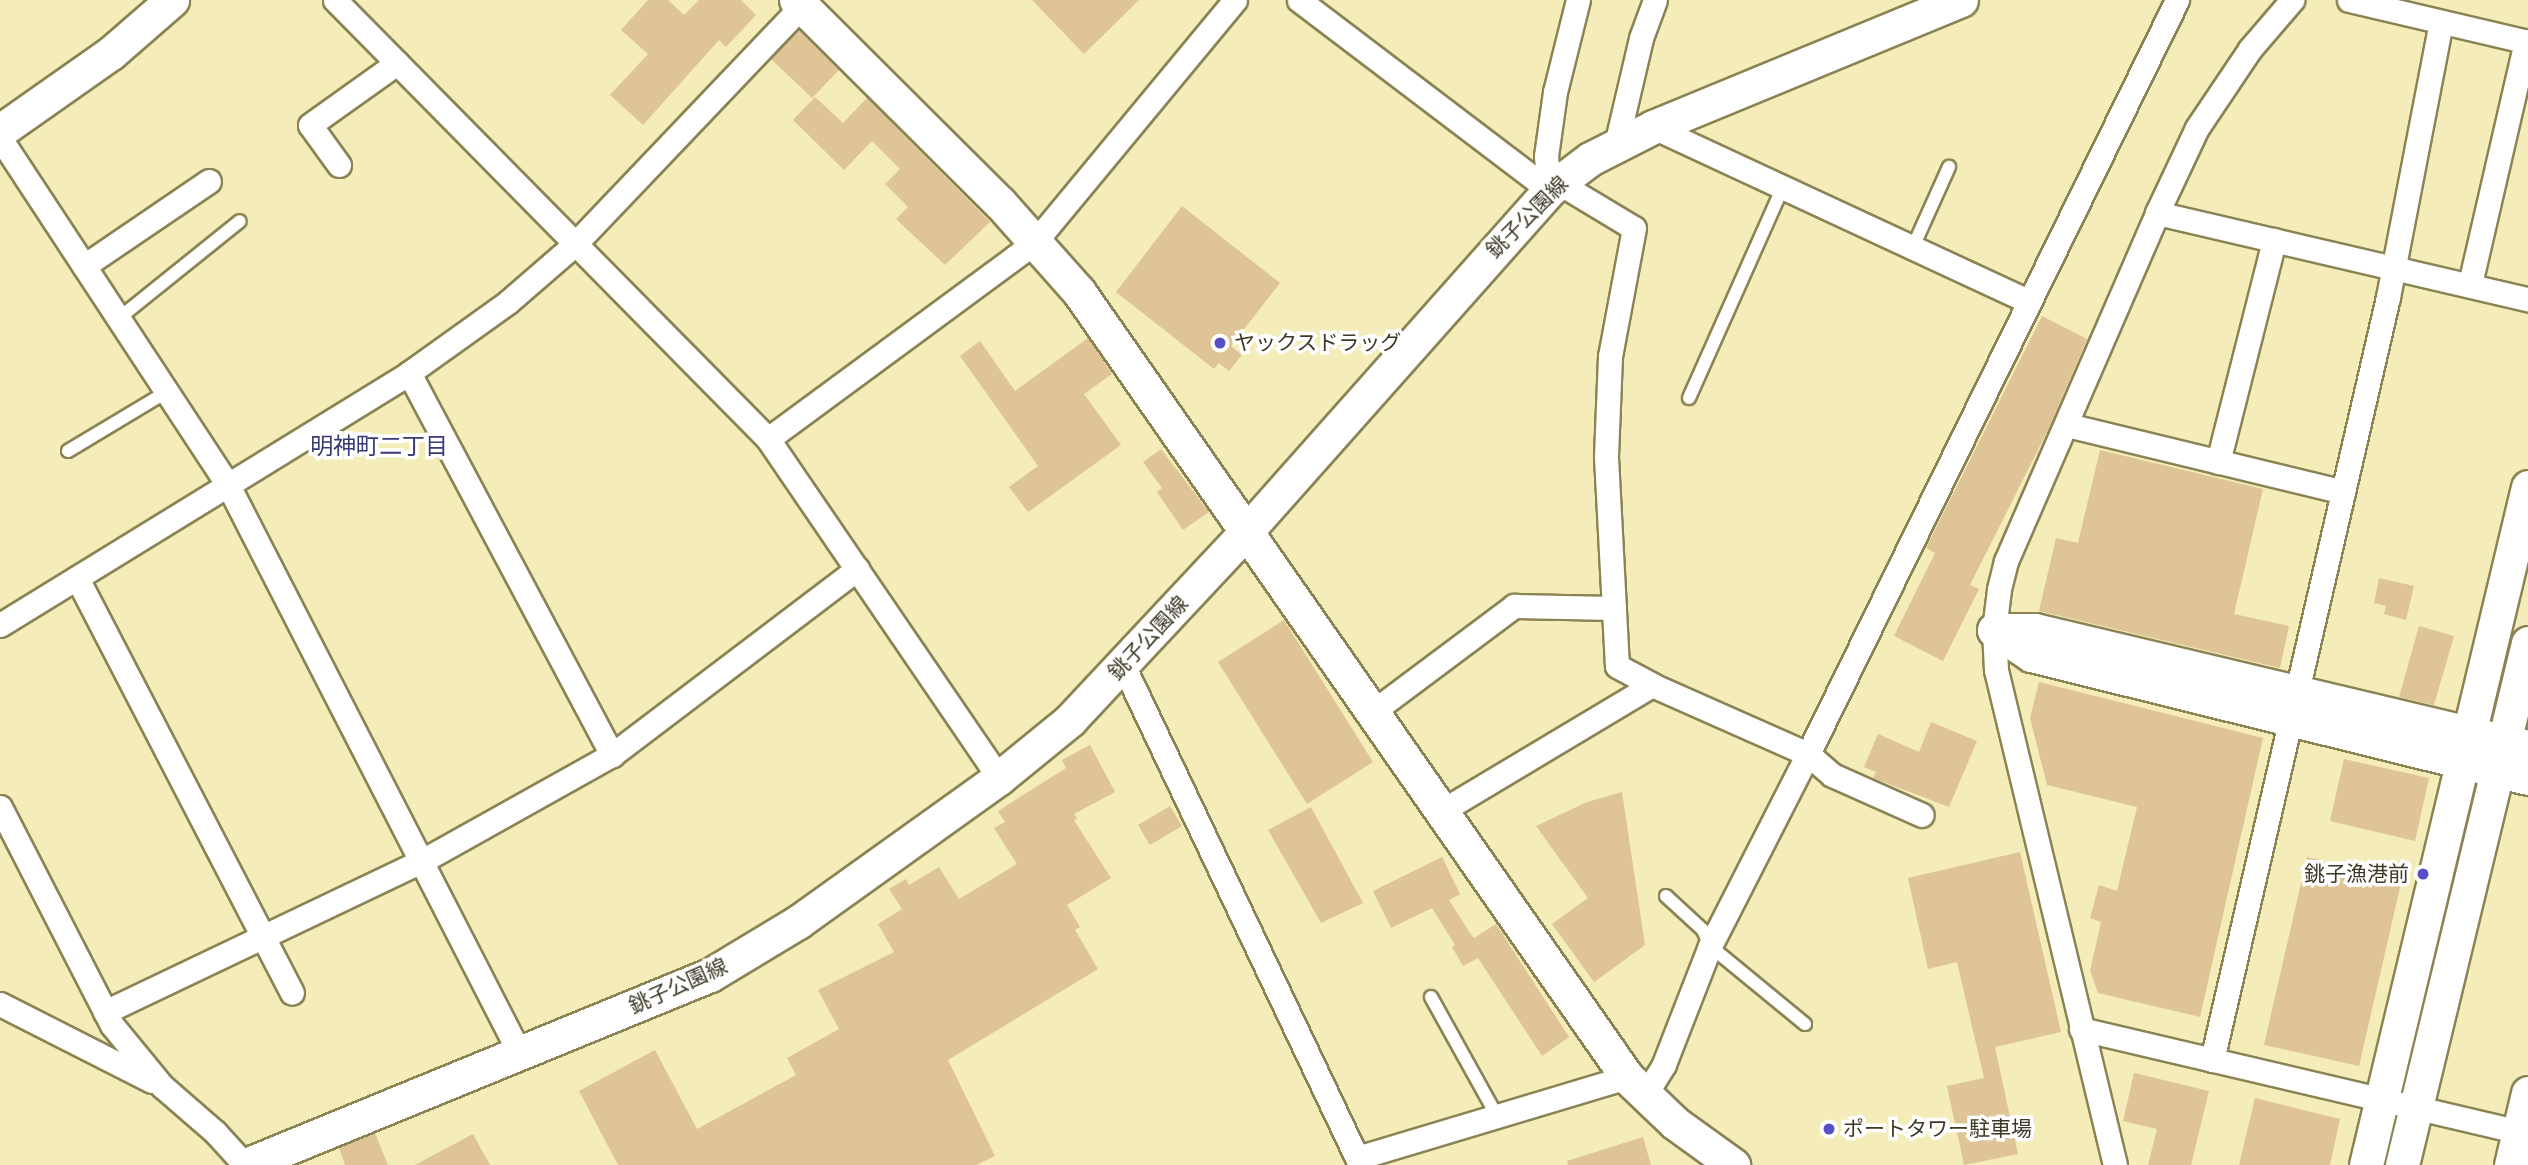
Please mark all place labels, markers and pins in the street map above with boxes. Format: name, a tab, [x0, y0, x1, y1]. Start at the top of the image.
place label: ヤックスドラッグ	[1234, 330, 1402, 356]
marker: ヤックスドラッグ	[1212, 335, 1228, 351]
place label: 銚子漁港前	[2304, 861, 2409, 887]
marker: 銚子漁港前	[2415, 866, 2431, 882]
place label: ポートタワー駐車場	[1843, 1116, 2032, 1142]
marker: ポートタワー駐車場	[1821, 1121, 1837, 1137]

